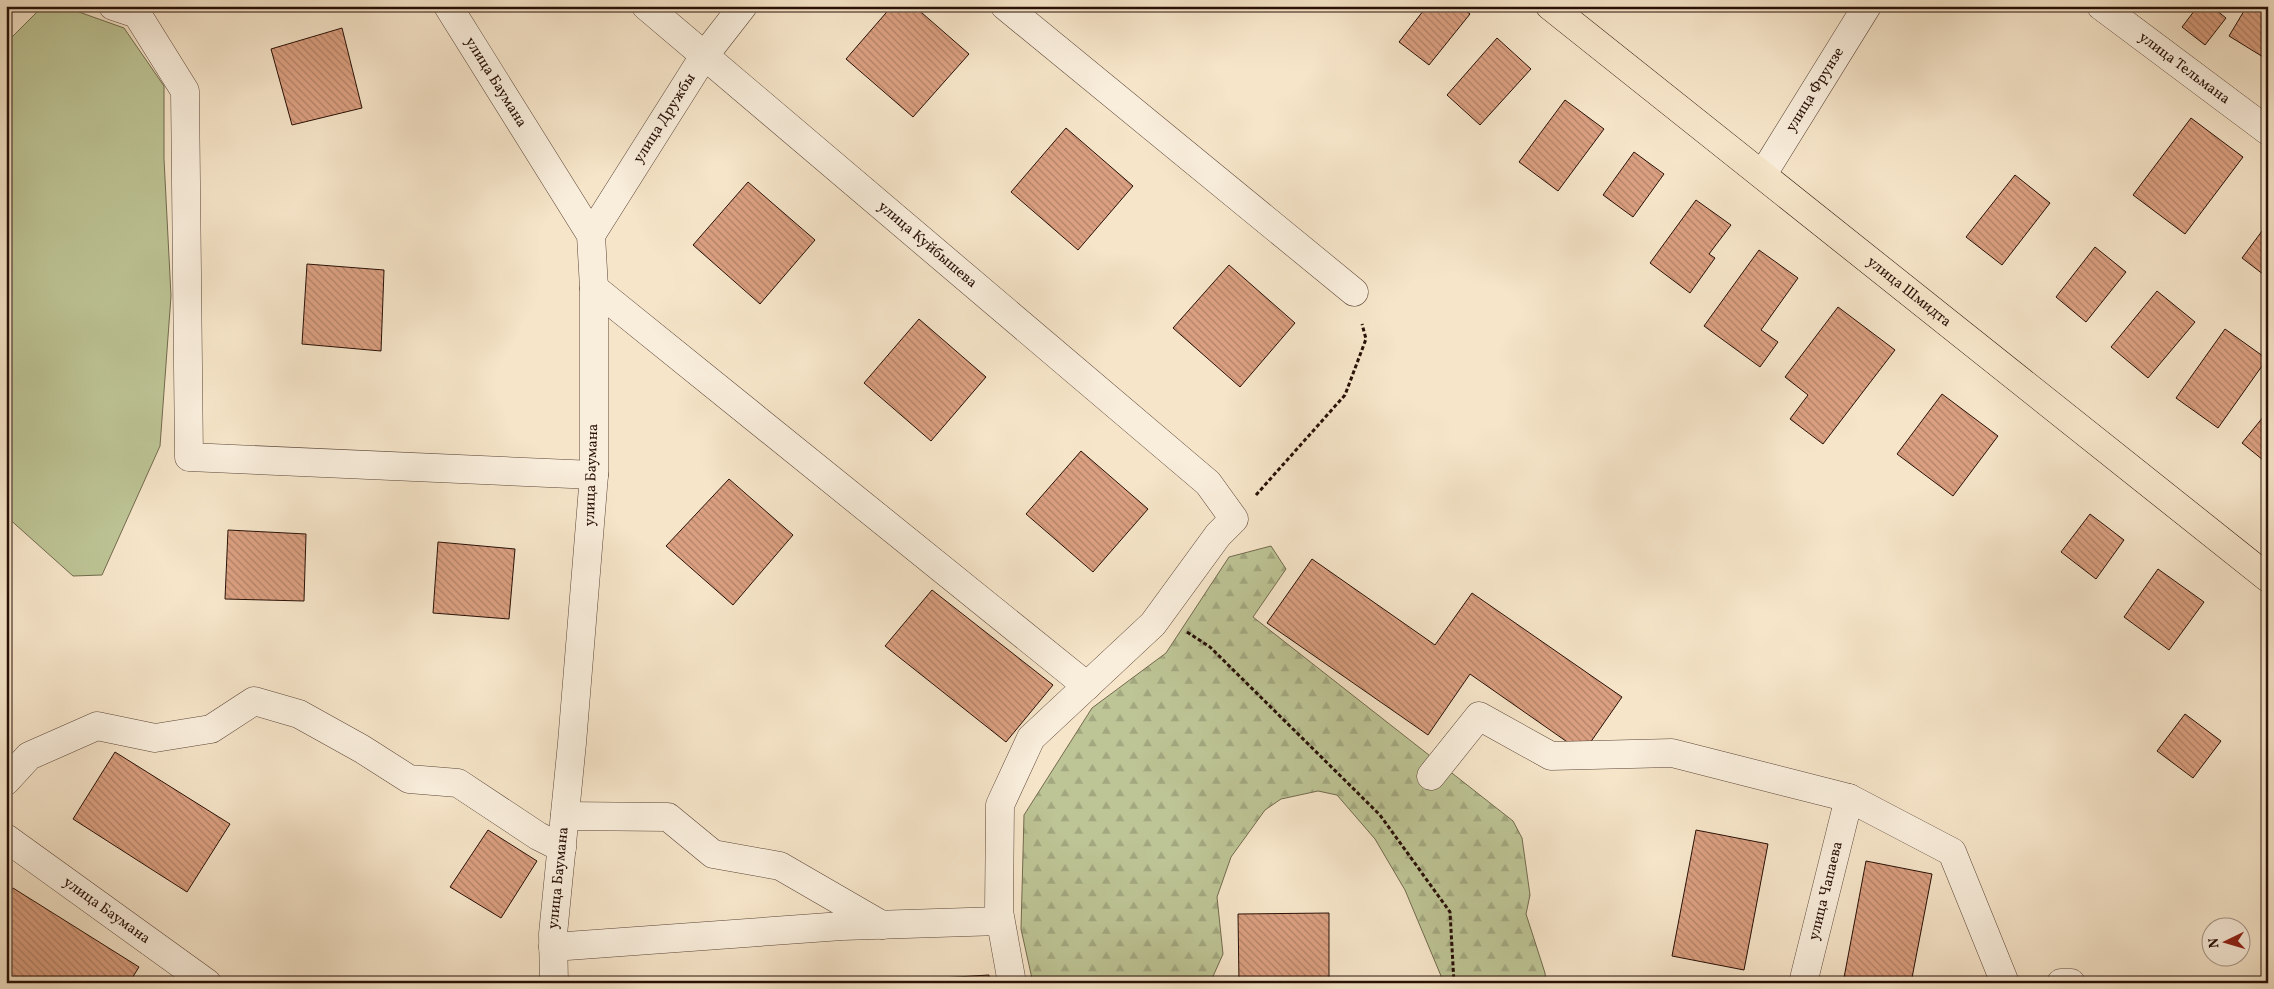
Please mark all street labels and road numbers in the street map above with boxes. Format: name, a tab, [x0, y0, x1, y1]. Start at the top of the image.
street label: улица Тельмана	[2134, 27, 2234, 110]
street label: улица Баумана	[459, 33, 532, 132]
street label: улица Фрунзе	[1781, 43, 1849, 136]
street label: улица Дружбы	[628, 69, 701, 167]
street label: улица Куйбышева	[873, 197, 982, 293]
street label: улица Шмидта	[1862, 252, 1956, 332]
street label: улица Баумана	[580, 423, 604, 527]
street label: улица Баумана	[543, 826, 575, 930]
street label: улица Чапаева	[1804, 839, 1848, 942]
street label: улица Баумана	[59, 872, 154, 949]

